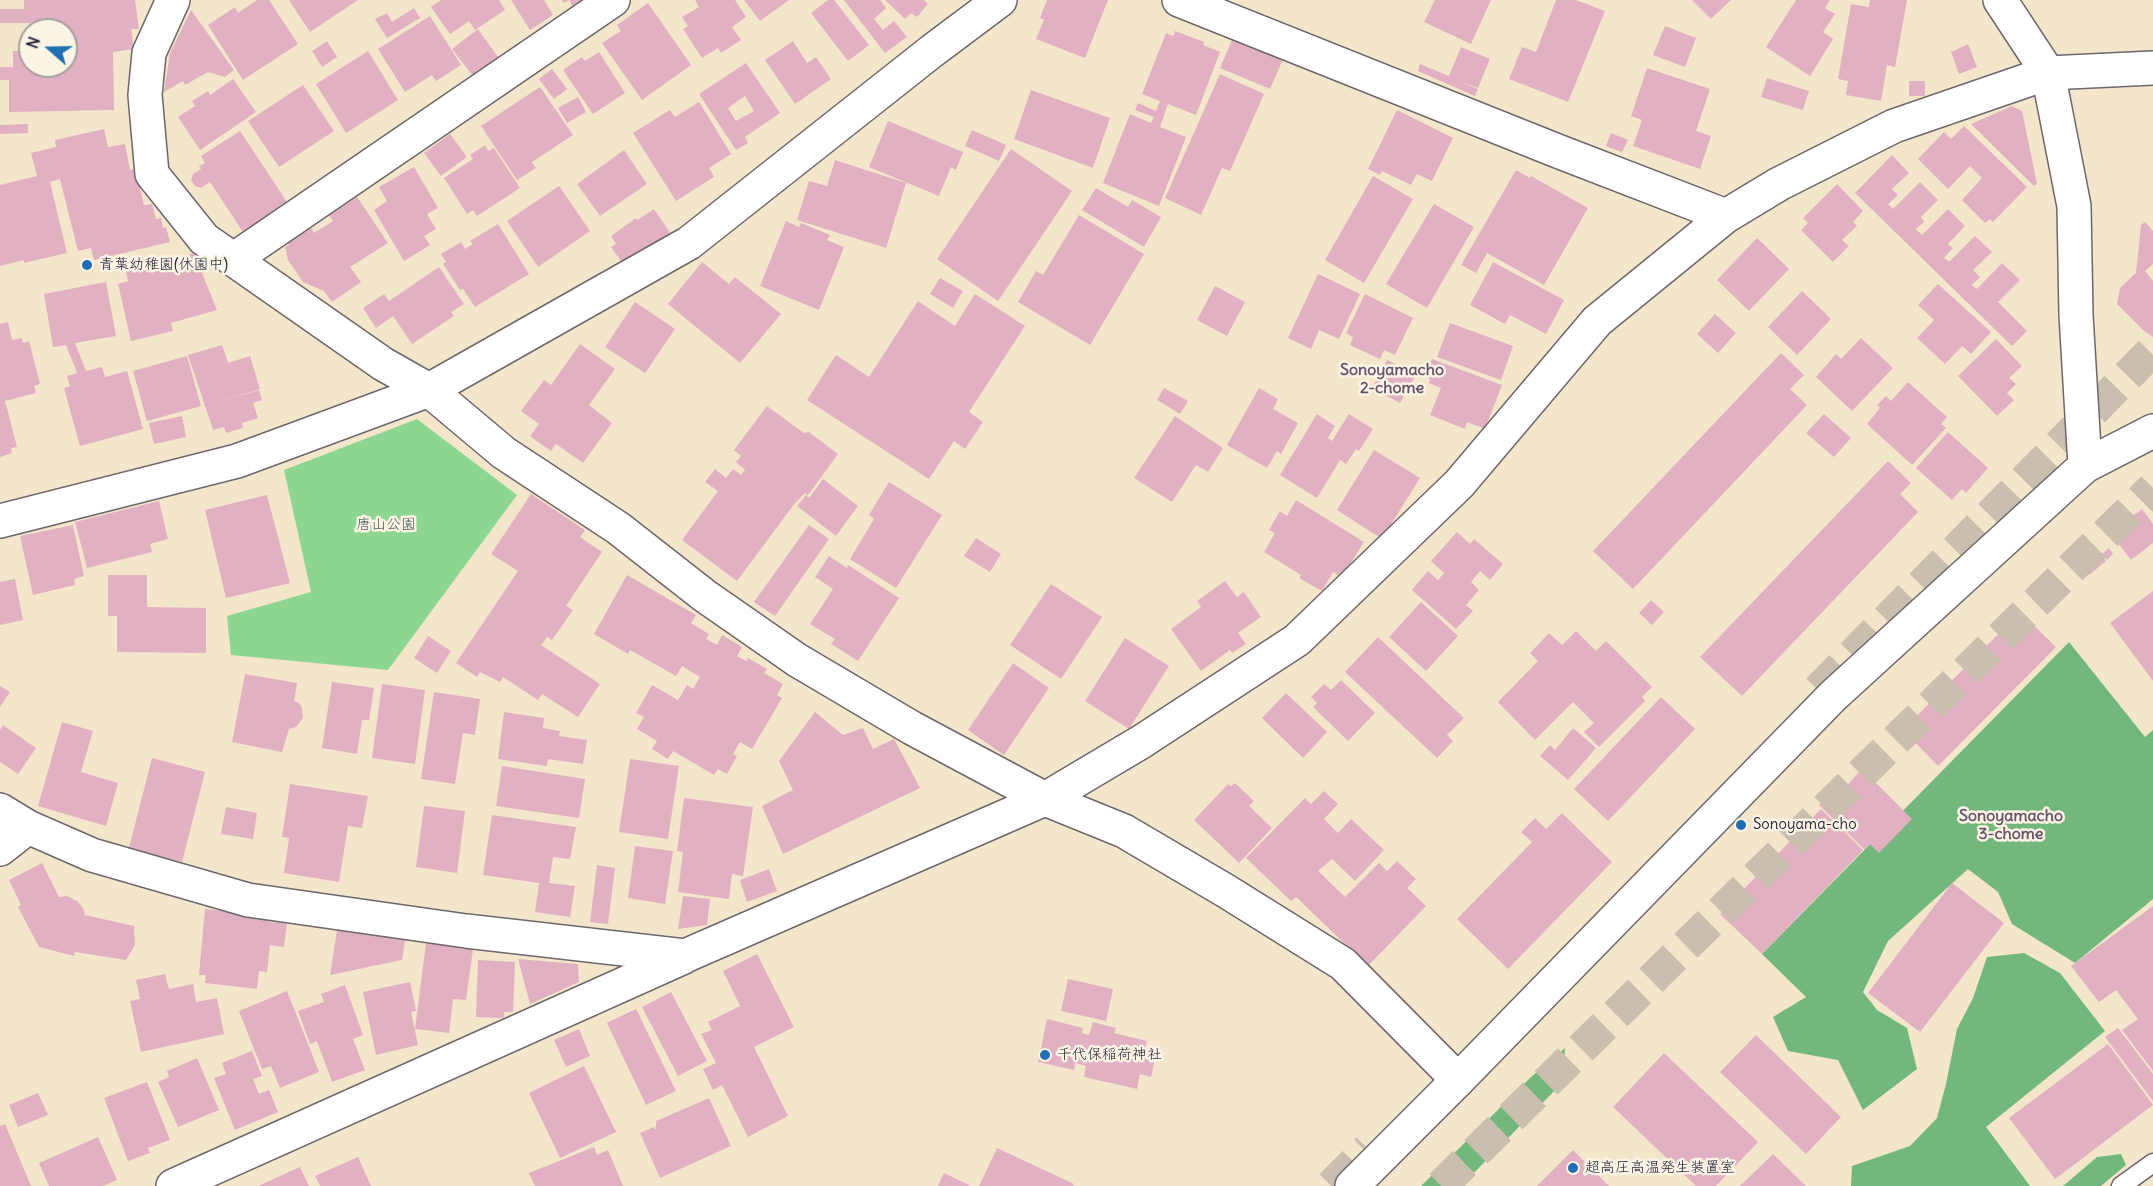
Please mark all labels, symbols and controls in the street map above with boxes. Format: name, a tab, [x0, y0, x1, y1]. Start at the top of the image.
north arrow	[18, 18, 78, 78]
text: N	[22, 34, 44, 51]
place label: 青葉幼稚園(休園中)	[99, 256, 228, 274]
marker: 青葉幼稚園(休園中)	[80, 258, 94, 272]
district label: Sonoyamacho 2-chome	[1340, 360, 1444, 398]
park label: 唐山公園	[356, 516, 416, 534]
district label: Sonoyamacho 3-chome	[1959, 806, 2063, 844]
place label: Sonoyama-cho	[1753, 816, 1857, 834]
marker: Sonoyama-cho	[1734, 818, 1748, 832]
place label: 千代保稲荷神社	[1057, 1046, 1162, 1064]
marker: 千代保稲荷神社	[1038, 1048, 1052, 1062]
place label: 超高圧高温発生装置室	[1585, 1159, 1735, 1177]
marker: 超高圧高温発生装置室	[1566, 1161, 1580, 1175]

